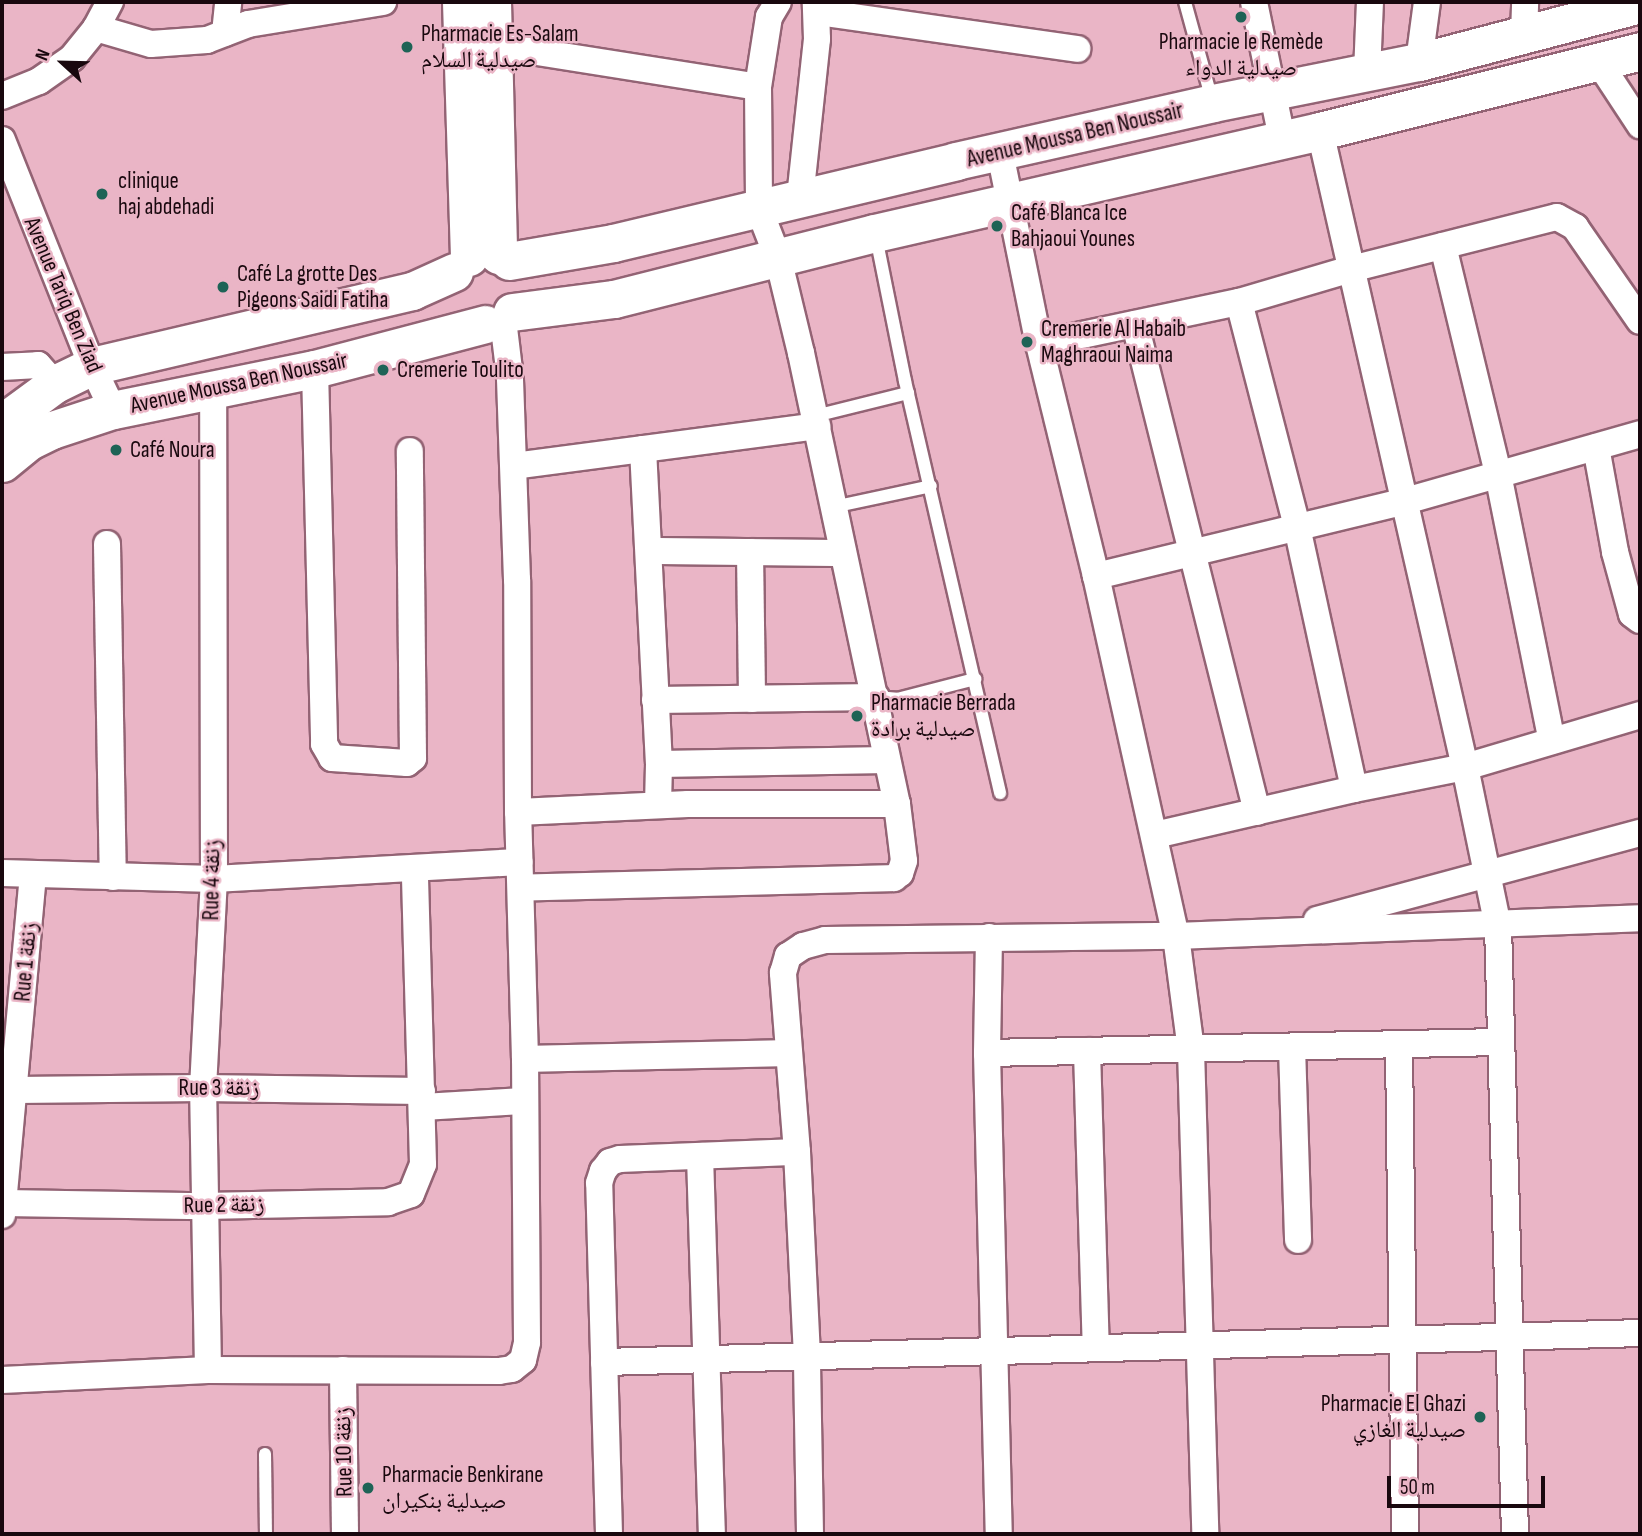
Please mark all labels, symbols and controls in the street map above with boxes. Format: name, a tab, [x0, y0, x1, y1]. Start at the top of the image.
marker: Pharmacie le Remède صيدلية الدواء	[1233, 9, 1249, 25]
place label: Pharmacie Es-Salam صيدلية السلام	[421, 20, 579, 74]
north arrow	[28, 28, 98, 98]
place label: Pharmacie le Remède صيدلية الدواء	[1159, 28, 1323, 82]
marker: Pharmacie Es-Salam صيدلية السلام	[399, 39, 415, 55]
text: N	[31, 46, 56, 64]
street label: Avenue Moussa Ben Noussair	[964, 97, 1186, 173]
place label: clinique haj abdehadi	[118, 167, 214, 221]
marker: clinique haj abdehadi	[92, 184, 112, 204]
place label: Café Blanca Ice Bahjaoui Younes	[1011, 199, 1135, 253]
street label: Avenue Tariq Ben Ziad	[18, 213, 108, 377]
marker: Café Blanca Ice Bahjaoui Younes	[989, 218, 1005, 234]
place label: Café La grotte Des Pigeons Saidi Fatiha	[237, 260, 388, 314]
marker: Café La grotte Des Pigeons Saidi Fatiha	[215, 279, 231, 295]
place label: Cremerie Al Habaib Maghraoui Naima	[1041, 315, 1186, 369]
marker: Cremerie Al Habaib Maghraoui Naima	[1019, 334, 1035, 350]
street label: Avenue Moussa Ben Noussair	[128, 347, 350, 419]
place label: Cremerie Toulito	[397, 356, 524, 384]
marker: Cremerie Toulito	[375, 362, 391, 378]
place label: Café Noura	[130, 436, 215, 464]
marker: Café Noura	[108, 442, 124, 458]
place label: Pharmacie Berrada صيدلية برادة	[871, 689, 1016, 743]
marker: Pharmacie Berrada صيدلية برادة	[849, 708, 865, 724]
street label: Rue 4 زنقة	[197, 839, 227, 921]
street label: Rue 1 زنقة	[9, 921, 43, 1003]
street label: Rue 3 زنقة	[179, 1074, 259, 1102]
street label: Rue 2 زنقة	[183, 1190, 265, 1220]
place label: Pharmacie El Ghazi صيدلية الغازي	[1321, 1390, 1466, 1444]
street label: Rue 10 زنقة	[329, 1407, 359, 1497]
marker: Pharmacie El Ghazi صيدلية الغازي	[1472, 1409, 1488, 1425]
place label: Pharmacie Benkirane صيدلية بنكيران	[382, 1461, 544, 1515]
scale bar	[1390, 1462, 1548, 1506]
text: 50 m	[1400, 1475, 1435, 1500]
marker: Pharmacie Benkirane صيدلية بنكيران	[360, 1480, 376, 1496]

